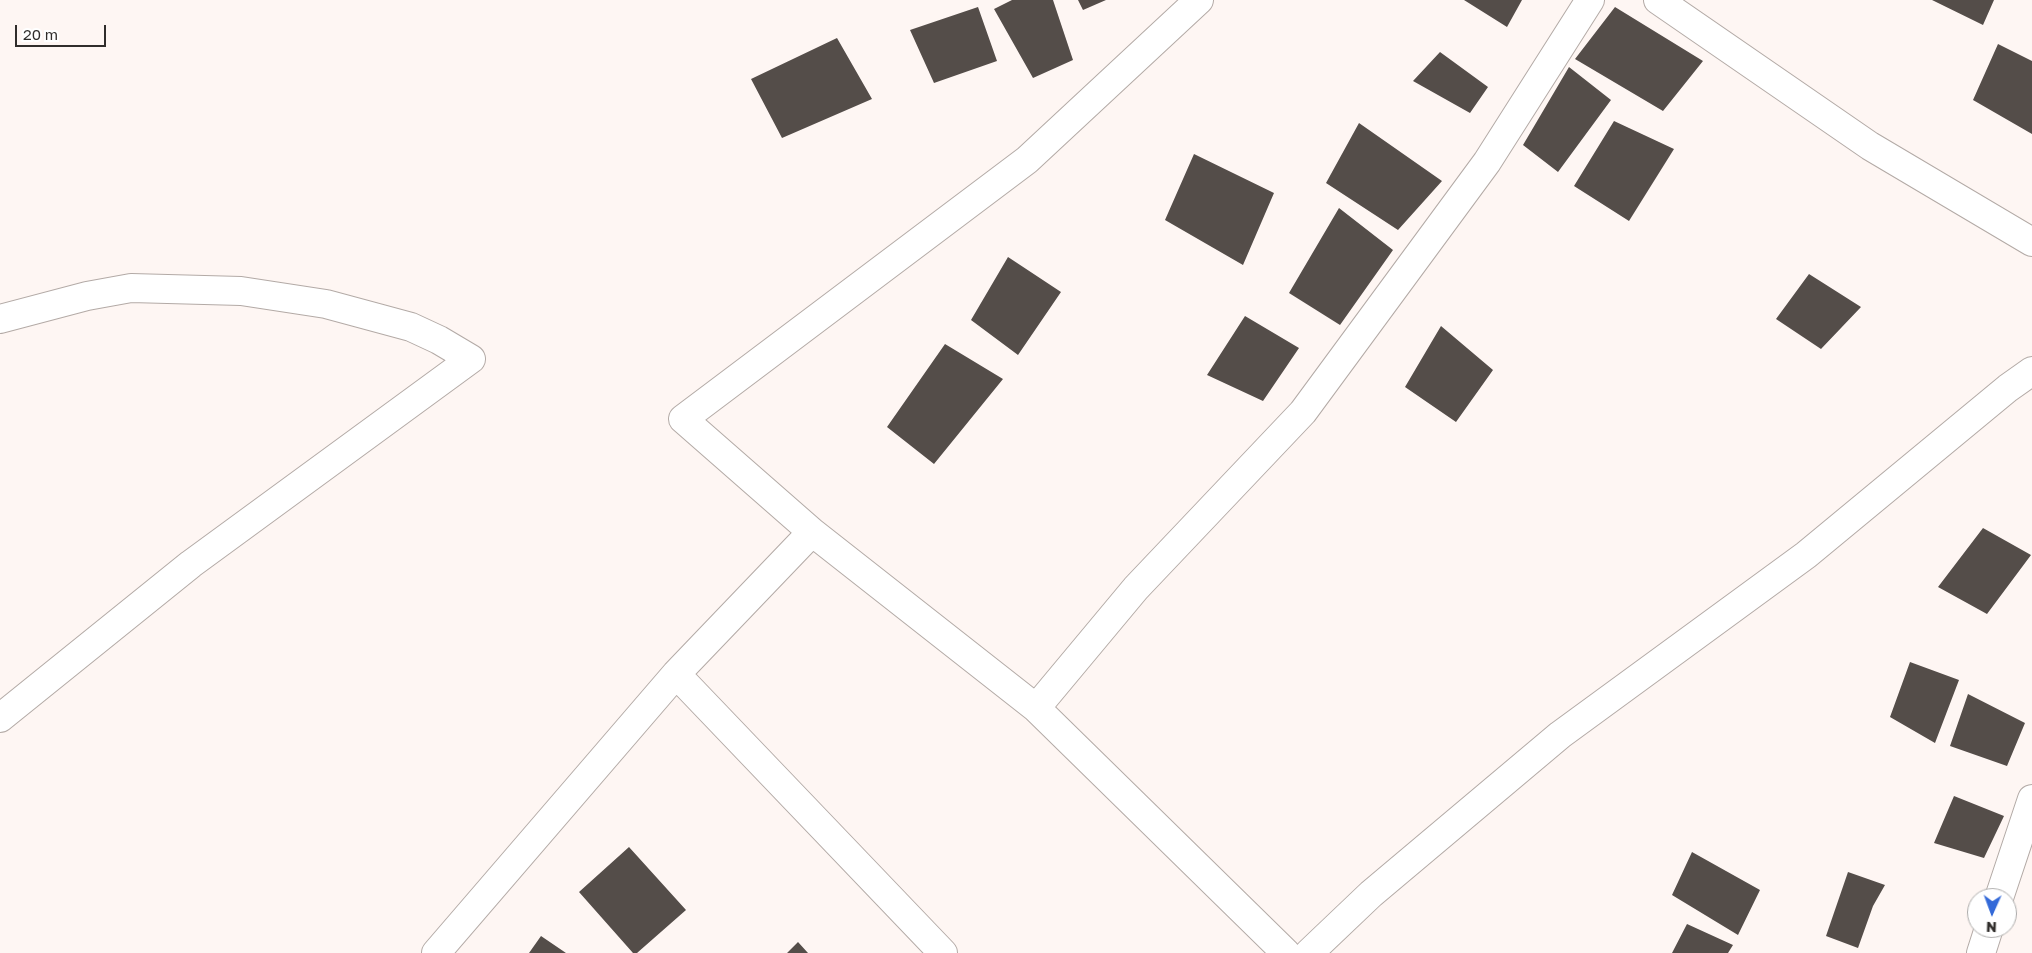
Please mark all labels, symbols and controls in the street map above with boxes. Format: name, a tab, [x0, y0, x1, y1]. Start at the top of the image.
scale bar	[18, 15, 109, 47]
text: 20 m	[23, 25, 58, 43]
north arrow	[1967, 888, 2017, 938]
text: N	[1986, 919, 1997, 936]

